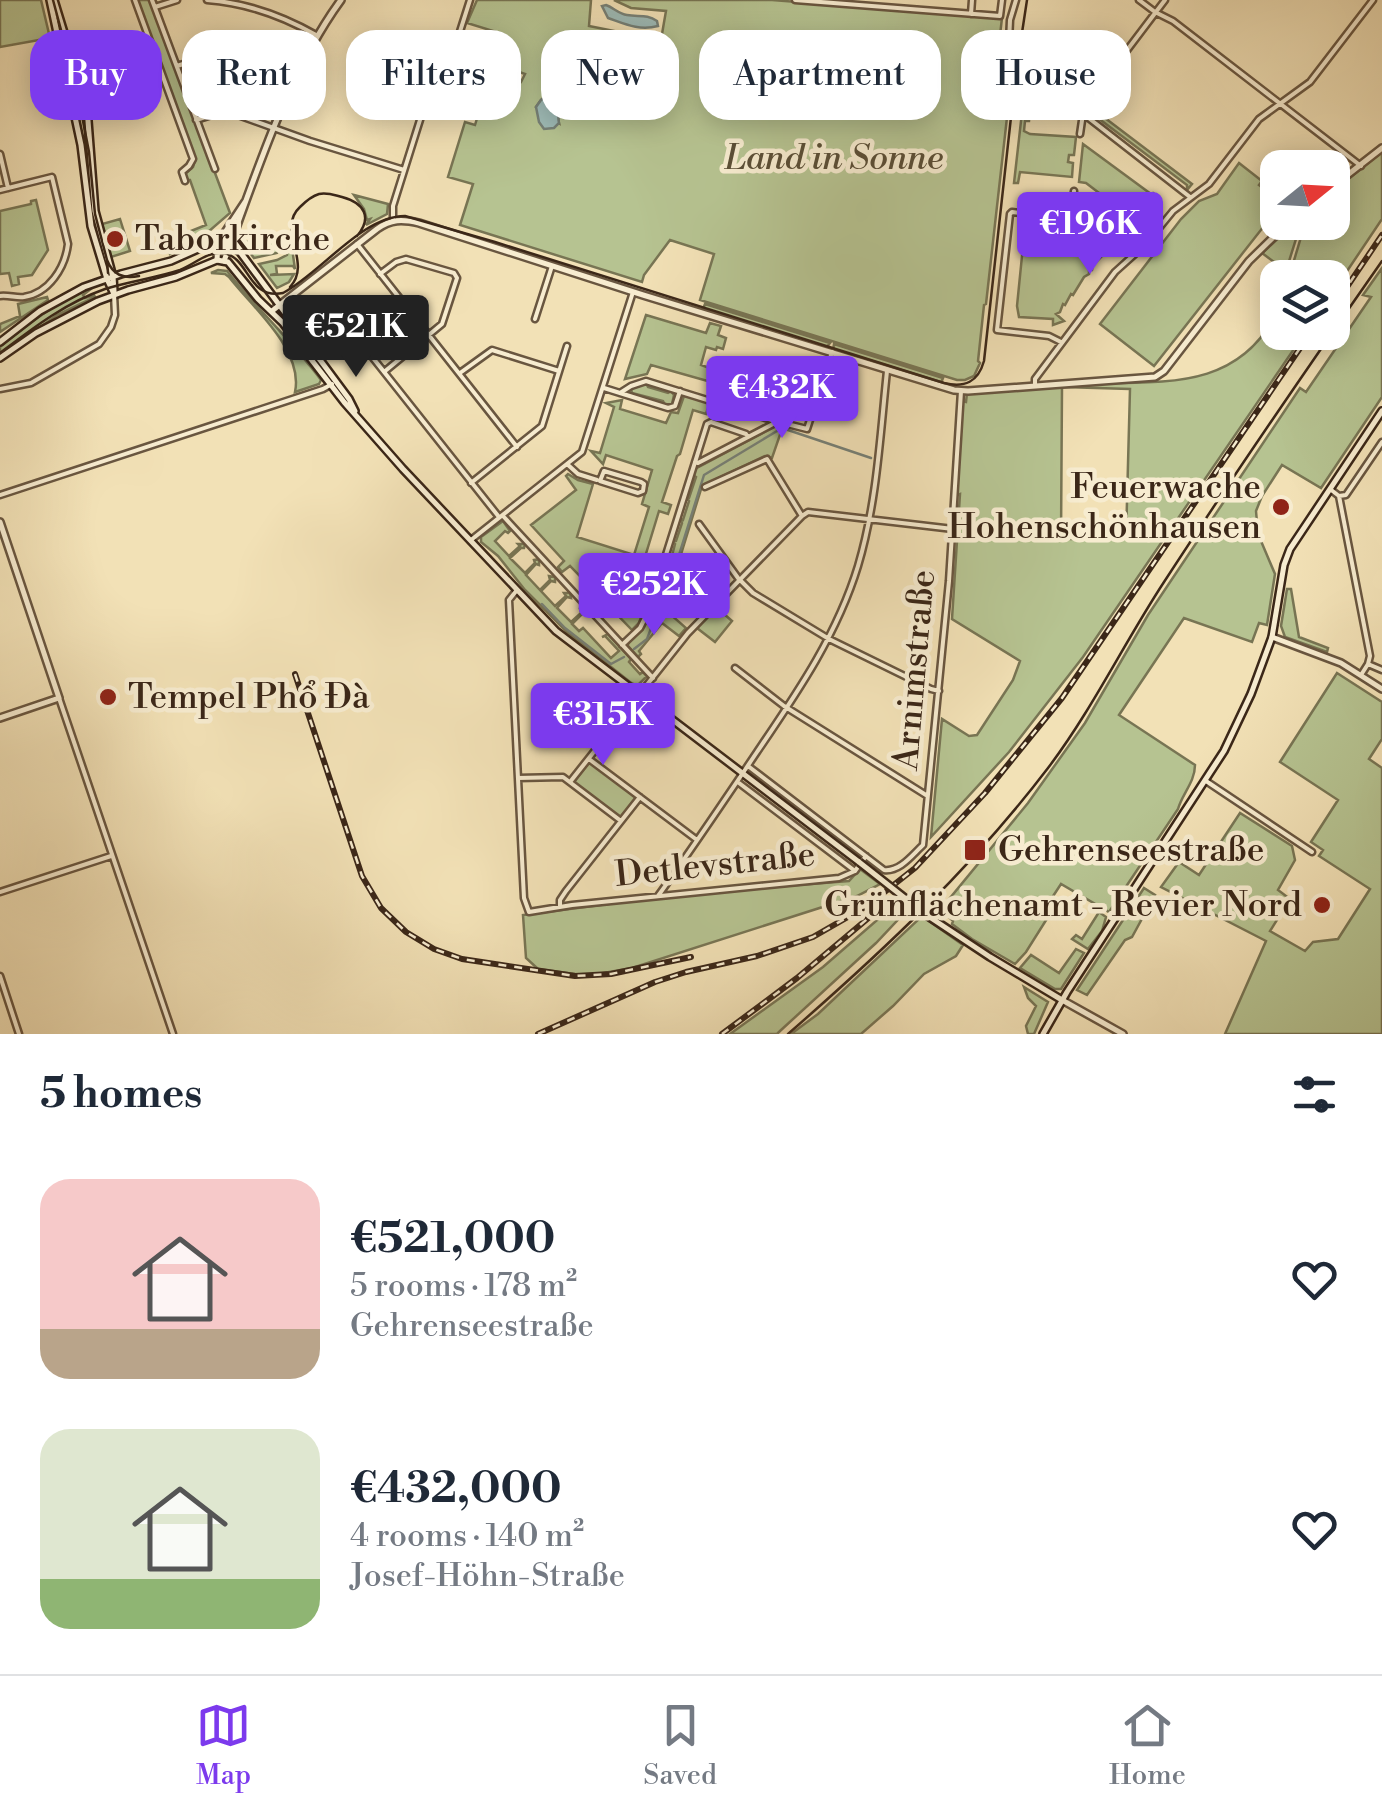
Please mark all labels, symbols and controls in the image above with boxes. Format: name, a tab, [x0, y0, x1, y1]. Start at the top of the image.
chip: Buy	[30, 30, 162, 120]
chip: Rent	[182, 30, 326, 120]
chip: Filters	[346, 30, 521, 120]
chip: New	[541, 30, 679, 120]
chip: Apartment	[699, 30, 941, 120]
chip: House	[961, 30, 1131, 120]
park label: Land in Sonne	[724, 137, 943, 180]
north arrow	[1260, 150, 1350, 240]
map controls	[1260, 150, 1350, 350]
pin: €196K	[1020, 192, 1160, 277]
text: €196K	[1039, 204, 1141, 244]
place label: Taborkirche	[135, 218, 330, 261]
marker: Taborkirche	[104, 228, 126, 250]
button: layers	[1260, 260, 1350, 350]
pin: €521K	[286, 295, 426, 380]
text: €521K	[305, 307, 407, 347]
pin: €432K	[712, 356, 852, 441]
text: €432K	[728, 368, 836, 408]
place label: Feuerwache Hohenschönhausen	[947, 466, 1261, 549]
marker: Feuerwache Hohenschönhausen	[1270, 496, 1292, 518]
pin: €252K	[584, 553, 724, 638]
text: €252K	[601, 565, 707, 605]
street label: Arnimstraße	[885, 568, 945, 773]
place label: Tempel Phổ Đà	[128, 676, 370, 719]
pin: €315K	[533, 683, 673, 768]
marker: Tempel Phổ Đà	[97, 686, 119, 708]
text: €315K	[553, 695, 653, 735]
place label: Gehrenseestraße	[998, 829, 1264, 872]
street label: Detlevstraße	[613, 833, 817, 897]
marker: Gehrenseestraße	[962, 837, 988, 863]
place label: Grünflächenamt - Revier Nord	[824, 884, 1302, 927]
marker: Grünflächenamt - Revier Nord	[1311, 894, 1333, 916]
icon: filters	[1287, 1067, 1342, 1122]
text: 5 homes	[40, 1068, 202, 1121]
text: €521,000	[350, 1213, 555, 1266]
icon: home	[120, 1219, 240, 1339]
icon: heart	[1287, 1252, 1342, 1307]
text: 5 rooms · 178 m²	[350, 1266, 577, 1306]
text: Gehrenseestraße	[350, 1306, 594, 1346]
text: €432,000	[350, 1463, 562, 1516]
icon: home	[120, 1469, 240, 1589]
icon: heart	[1287, 1502, 1342, 1557]
text: 4 rooms · 140 m²	[350, 1516, 584, 1556]
text: Josef-Höhn-Straße	[350, 1556, 625, 1596]
tab: Map	[196, 1698, 251, 1793]
tab: Saved	[643, 1698, 717, 1793]
tab: Home	[1109, 1698, 1186, 1793]

